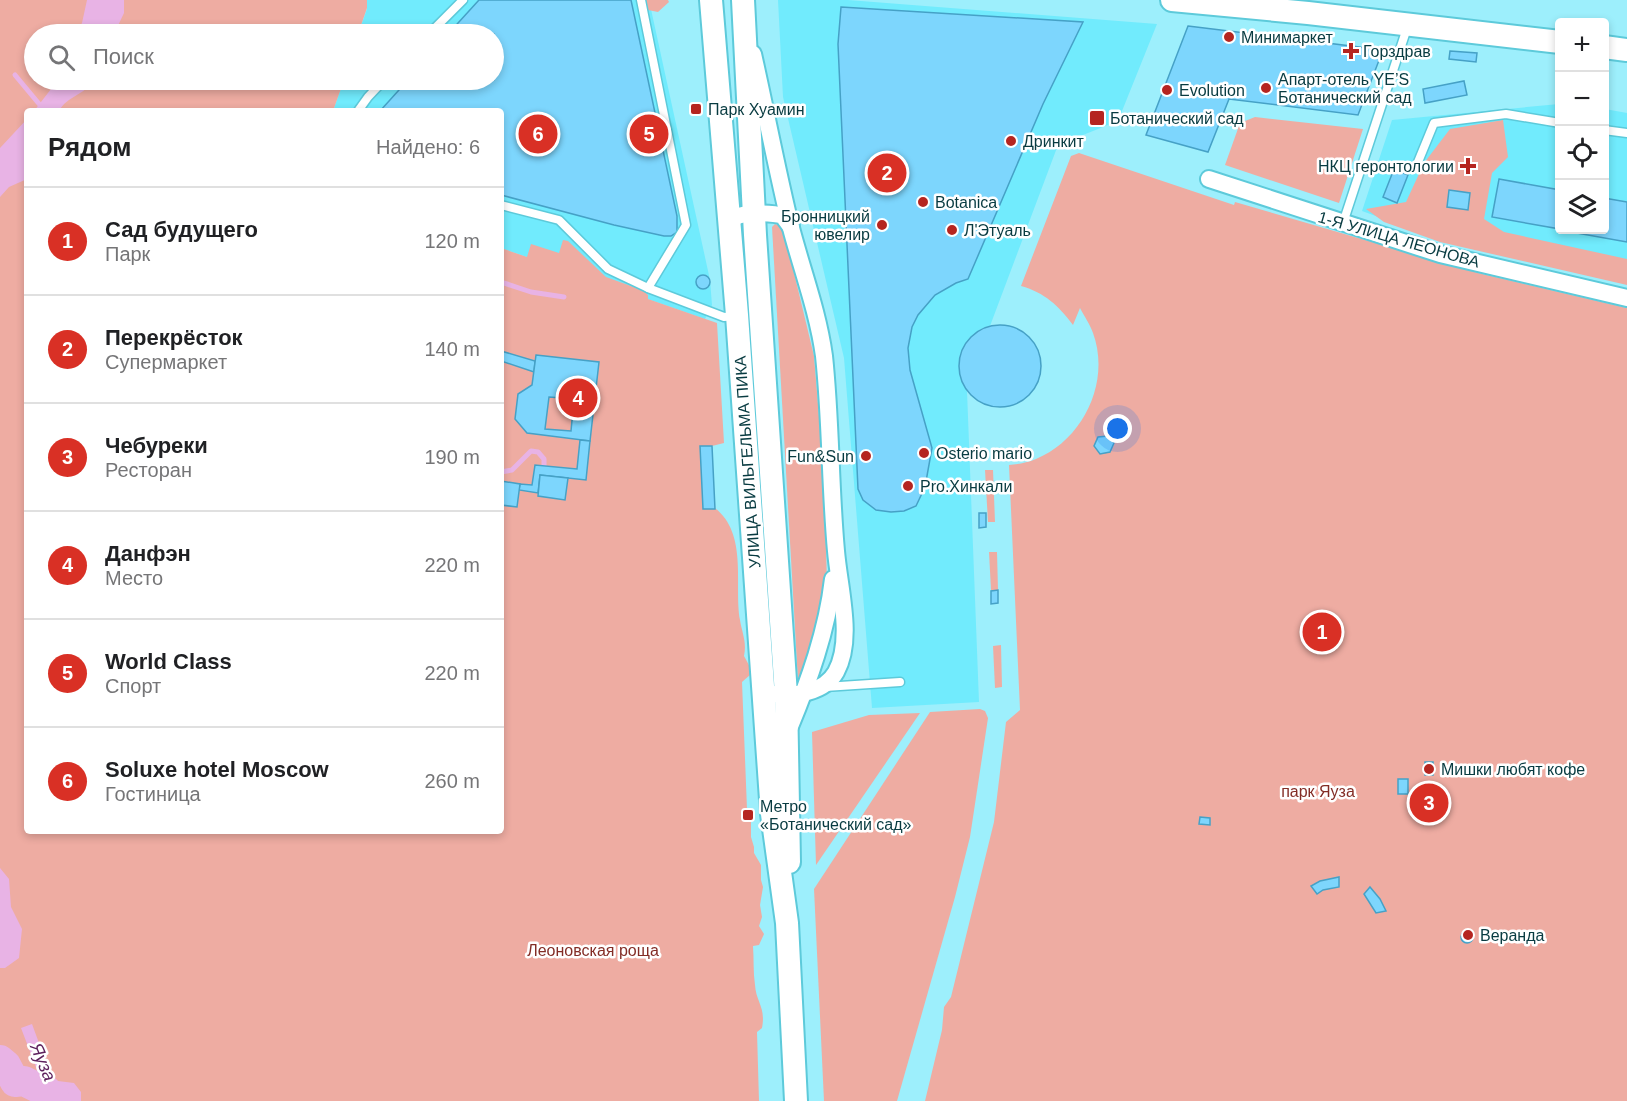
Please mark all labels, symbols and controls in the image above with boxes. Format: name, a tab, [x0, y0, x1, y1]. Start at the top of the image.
map controls	[1555, 18, 1609, 234]
button: +	[1555, 18, 1609, 72]
search box	[24, 24, 504, 90]
place label: Минимаркет	[1241, 29, 1333, 46]
marker: Минимаркет	[1222, 30, 1236, 44]
icon: search	[45, 41, 78, 74]
place label: Горздрав	[1363, 43, 1431, 60]
text: Поиск	[93, 44, 154, 69]
marker: Горздрав	[1344, 44, 1358, 58]
place label: Апарт-отель YE’S Ботанический сад	[1278, 71, 1412, 106]
button: −	[1555, 72, 1609, 126]
marker: Апарт-отель YE’S Ботанический сад	[1259, 81, 1273, 95]
place label: Evolution	[1179, 82, 1245, 99]
marker: Evolution	[1160, 83, 1174, 97]
place label: Парк Хуамин	[708, 101, 805, 118]
marker: Парк Хуамин	[689, 102, 703, 116]
marker: Ботанический сад	[1088, 109, 1106, 127]
place label: Ботанический сад	[1110, 110, 1244, 127]
pin: 6	[518, 112, 558, 156]
pin: 5	[630, 112, 668, 156]
button: locate	[1555, 126, 1609, 180]
text: Рядом	[48, 132, 131, 162]
place label: Дринкит	[1023, 133, 1084, 150]
marker: Дринкит	[1004, 134, 1018, 148]
text: Найдено: 6	[376, 136, 480, 158]
pin: 2	[868, 150, 906, 195]
marker: НКЦ геронтологии	[1459, 157, 1477, 175]
place label: НКЦ геронтологии	[1318, 158, 1454, 175]
button: layers	[1555, 180, 1609, 234]
place label: Botanica	[935, 194, 997, 211]
marker: Botanica	[916, 195, 930, 209]
place label: Бронницкий ювелир	[781, 208, 870, 243]
street label: 1-Я УЛИЦА ЛЕОНОВА	[1316, 208, 1482, 271]
text: Сад будущего	[105, 217, 258, 242]
marker: Бронницкий ювелир	[875, 218, 889, 232]
place label: Л'Этуаль	[964, 222, 1031, 239]
marker: Л'Этуаль	[945, 223, 959, 237]
text: 1	[62, 230, 73, 252]
text: 120 m	[424, 230, 480, 252]
text: Парк	[105, 243, 150, 265]
text: Перекрёсток	[105, 325, 243, 350]
text: 2	[62, 338, 73, 360]
text: 140 m	[424, 338, 480, 360]
text: Супермаркет	[105, 351, 227, 373]
street label: УЛИЦА ВИЛЬГЕЛЬМА ПИКА	[732, 355, 763, 569]
pin: 4	[558, 376, 598, 420]
your location	[1103, 414, 1132, 443]
text: Чебуреки	[105, 433, 208, 458]
place label: Osterio mario	[936, 445, 1032, 462]
text: 3	[62, 446, 73, 468]
text: 190 m	[424, 446, 480, 468]
marker: Osterio mario	[917, 446, 931, 460]
place label: Fun&Sun	[787, 448, 854, 465]
marker: Fun&Sun	[859, 449, 873, 463]
text: Ресторан	[105, 459, 192, 481]
place label: Pro.Хинкали	[920, 478, 1012, 495]
marker: Pro.Хинкали	[901, 479, 915, 493]
text: Данфэн	[105, 541, 191, 566]
text: 4	[62, 554, 73, 576]
text: 220 m	[424, 554, 480, 576]
text: Место	[105, 567, 163, 589]
pin: 1	[1302, 610, 1342, 654]
text: World Class	[105, 649, 232, 674]
text: 5	[62, 662, 73, 684]
text: 220 m	[424, 662, 480, 684]
text: Спорт	[105, 675, 161, 697]
text: Soluxe hotel Moscow	[105, 757, 329, 782]
place label: Мишки любят кофе	[1441, 761, 1585, 778]
marker: Мишки любят кофе	[1422, 762, 1436, 776]
text: 6	[62, 770, 73, 792]
text: 260 m	[424, 770, 480, 792]
pin: 3	[1410, 780, 1448, 826]
text: Гостиница	[105, 783, 201, 805]
park label: парк Яуза	[1281, 783, 1355, 800]
place label: Метро «Ботанический сад»	[760, 798, 912, 833]
marker: Метро «Ботанический сад»	[741, 808, 755, 822]
place label: Веранда	[1480, 927, 1545, 944]
marker: Веранда	[1461, 928, 1475, 942]
park label: Леоновская роща	[527, 942, 659, 959]
water label: Яуза	[26, 1039, 60, 1084]

